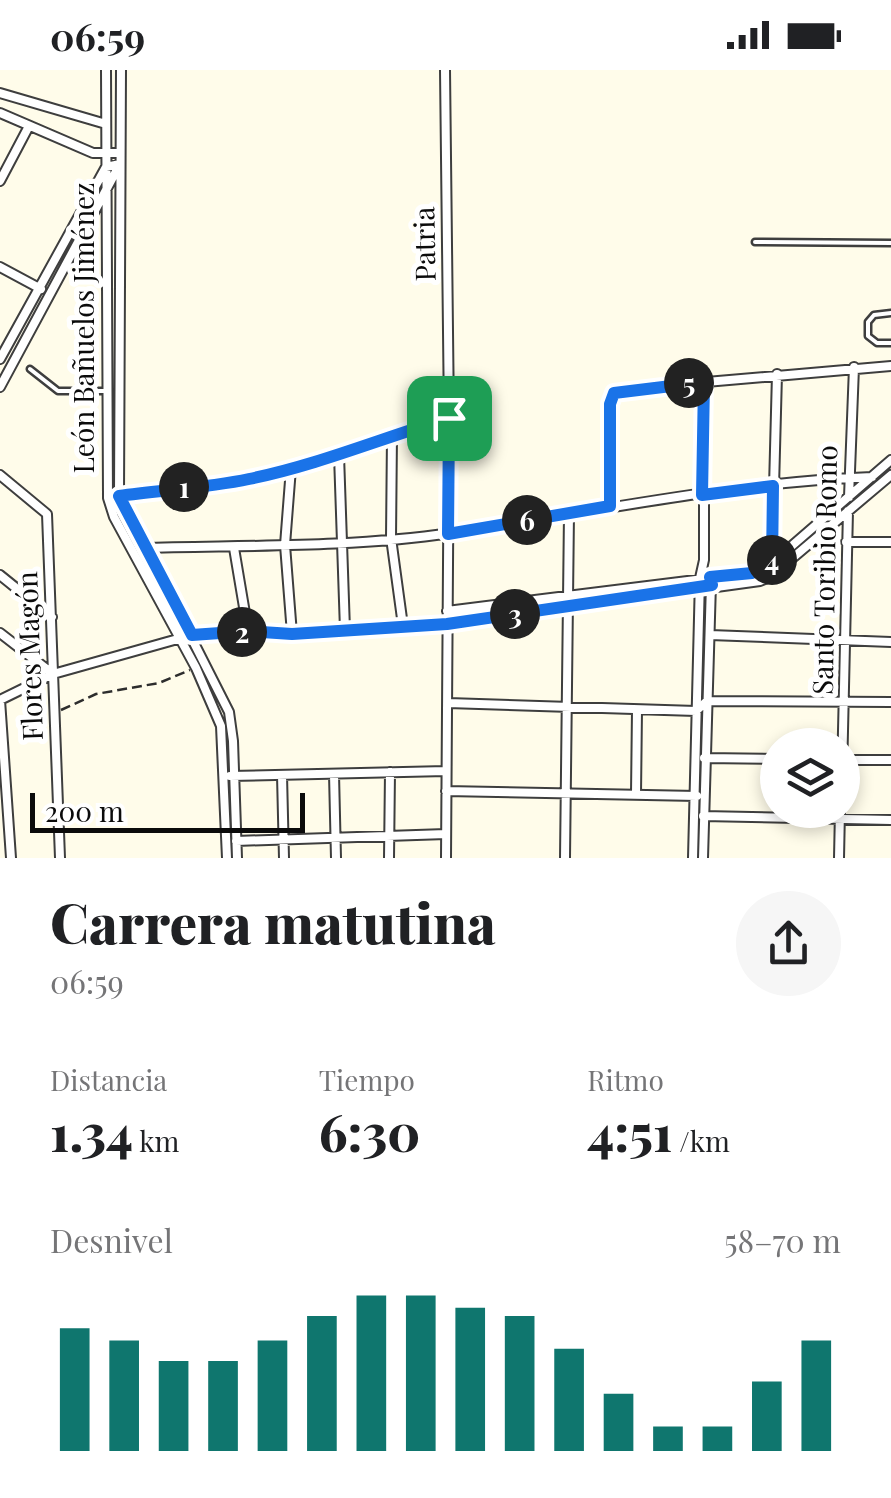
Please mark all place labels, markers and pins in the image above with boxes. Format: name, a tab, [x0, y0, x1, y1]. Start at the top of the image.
pin: 5	[664, 358, 714, 408]
pin	[407, 376, 492, 461]
pin: 1	[159, 462, 209, 512]
pin: 6	[502, 495, 552, 545]
pin: 4	[747, 535, 797, 585]
pin: 3	[490, 589, 540, 639]
pin: 2	[217, 607, 267, 657]

